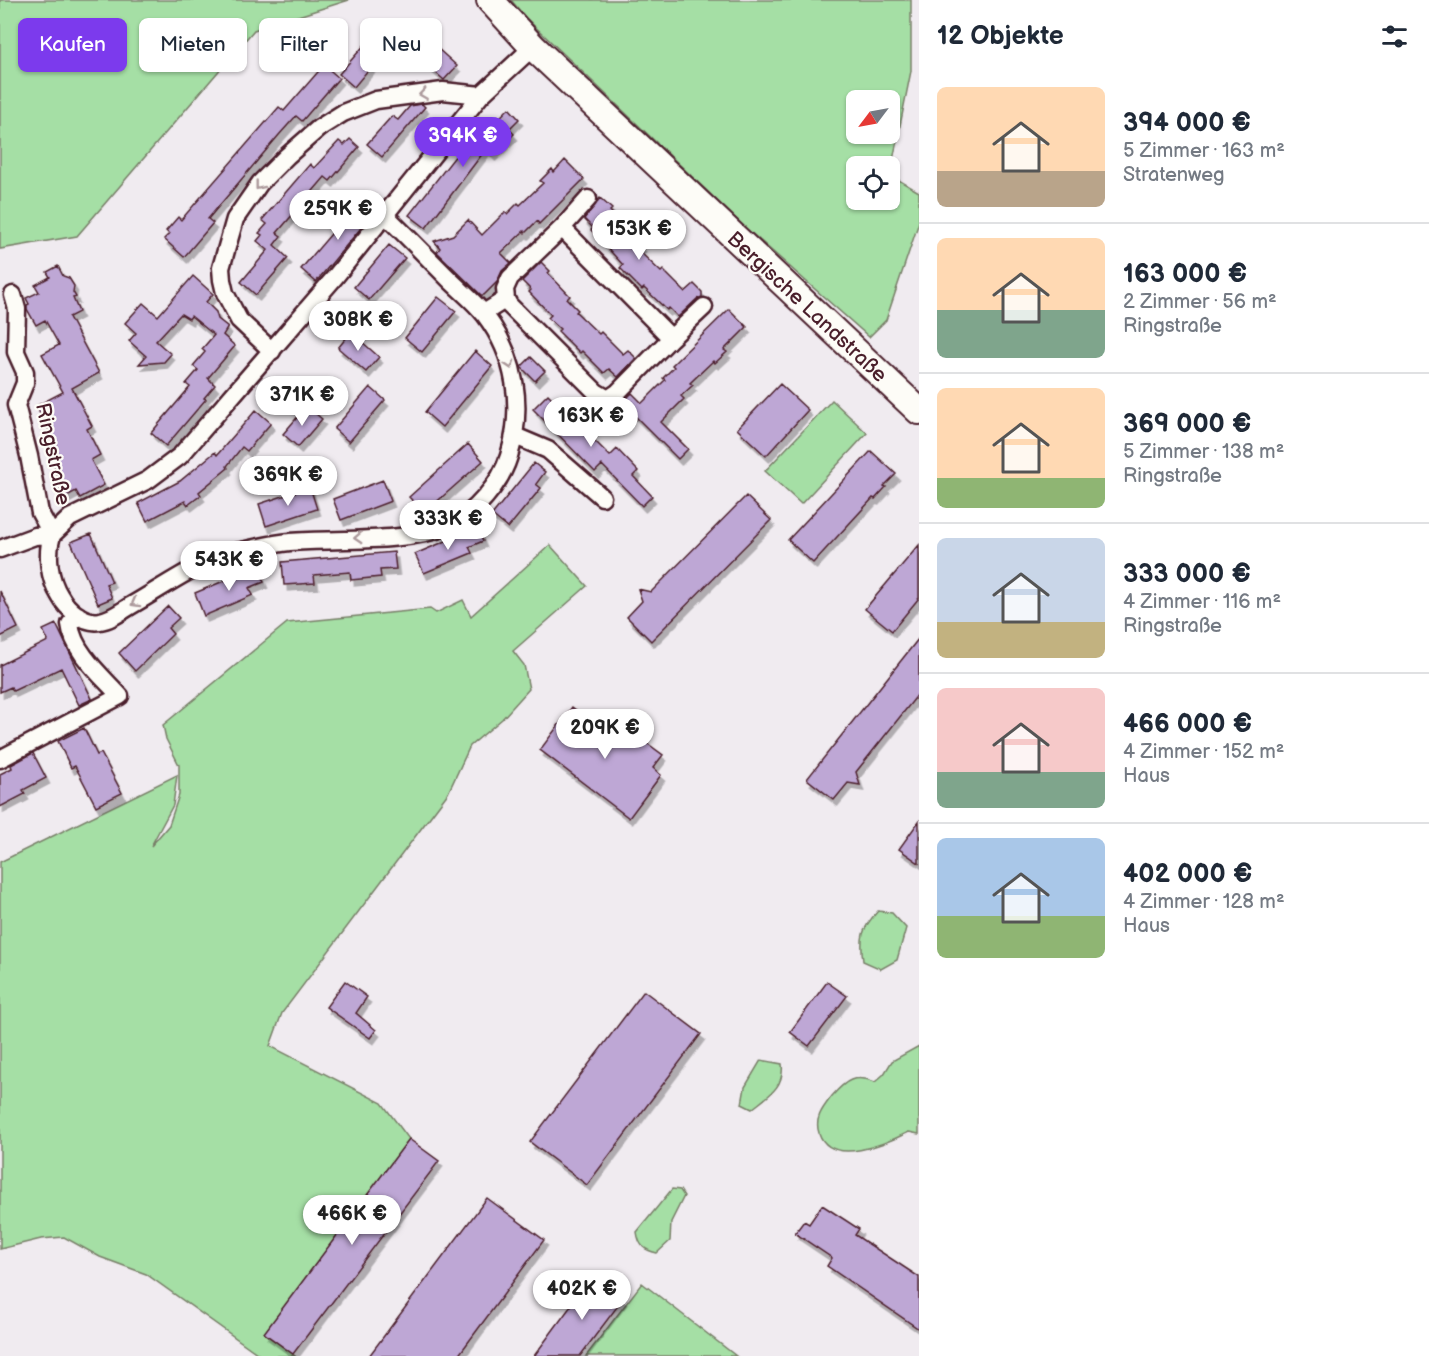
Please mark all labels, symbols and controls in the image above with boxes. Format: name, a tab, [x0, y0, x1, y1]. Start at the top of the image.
chip: Kaufen	[18, 18, 127, 72]
chip: Mieten	[139, 18, 247, 72]
chip: Filter	[259, 18, 348, 72]
chip: Neu	[360, 18, 442, 72]
icon: filters	[1378, 20, 1411, 53]
text: 12 Objekte	[937, 21, 1064, 52]
one-way arrow	[419, 87, 428, 99]
north arrow	[846, 90, 900, 144]
map controls	[846, 90, 900, 210]
text: 394 000 €	[1123, 108, 1251, 139]
icon: home	[985, 111, 1057, 183]
pin: 394K €	[414, 117, 512, 168]
text: 394K €	[428, 124, 498, 148]
text: 5 Zimmer · 163 m²	[1123, 139, 1285, 163]
button: locate	[846, 156, 900, 210]
text: Stratenweg	[1123, 163, 1225, 187]
one-way arrow	[255, 179, 266, 190]
pin: 259K €	[289, 190, 387, 241]
text: 259K €	[303, 197, 373, 221]
pin: 153K €	[590, 210, 688, 261]
text: 153K €	[606, 217, 672, 241]
street label: Bergische Landstraße	[722, 226, 892, 388]
text: 163 000 €	[1123, 259, 1247, 290]
icon: home	[985, 262, 1057, 334]
text: 2 Zimmer · 56 m²	[1123, 290, 1277, 314]
pin: 308K €	[309, 301, 407, 352]
text: 308K €	[323, 308, 393, 332]
text: Ringstraße	[1123, 314, 1222, 338]
one-way arrow	[503, 359, 515, 370]
pin: 371K €	[253, 376, 351, 427]
text: 371K €	[269, 383, 335, 407]
pin: 163K €	[542, 397, 640, 448]
street label: Ringstraße	[30, 401, 76, 507]
text: 163K €	[558, 404, 624, 428]
text: 369 000 €	[1123, 409, 1251, 440]
icon: home	[985, 412, 1057, 484]
text: 5 Zimmer · 138 m²	[1123, 440, 1284, 464]
pin: 369K €	[239, 456, 337, 507]
text: 369K €	[253, 463, 323, 487]
text: Ringstraße	[1123, 464, 1222, 488]
pin: 333K €	[399, 500, 497, 551]
text: 333K €	[413, 507, 483, 531]
one-way arrow	[354, 532, 363, 545]
pin: 543K €	[180, 541, 278, 592]
text: 543K €	[194, 548, 264, 572]
text: 333 000 €	[1123, 559, 1251, 590]
icon: home	[985, 562, 1057, 634]
text: 4 Zimmer · 116 m²	[1123, 590, 1281, 614]
one-way arrow	[131, 596, 141, 607]
text: Ringstraße	[1123, 614, 1222, 638]
pin: 209K €	[556, 709, 654, 760]
text: 466 000 €	[1123, 709, 1252, 740]
icon: home	[985, 712, 1057, 784]
text: 209K €	[570, 716, 640, 740]
text: 4 Zimmer · 152 m²	[1123, 740, 1284, 764]
text: Haus	[1123, 764, 1170, 788]
text: 402 000 €	[1123, 859, 1252, 890]
icon: home	[985, 862, 1057, 934]
text: 4 Zimmer · 128 m²	[1123, 890, 1285, 914]
text: Haus	[1123, 914, 1170, 938]
pin: 466K €	[303, 1195, 401, 1246]
text: 466K €	[317, 1202, 387, 1226]
pin: 402K €	[533, 1270, 631, 1321]
text: 402K €	[547, 1277, 617, 1301]

